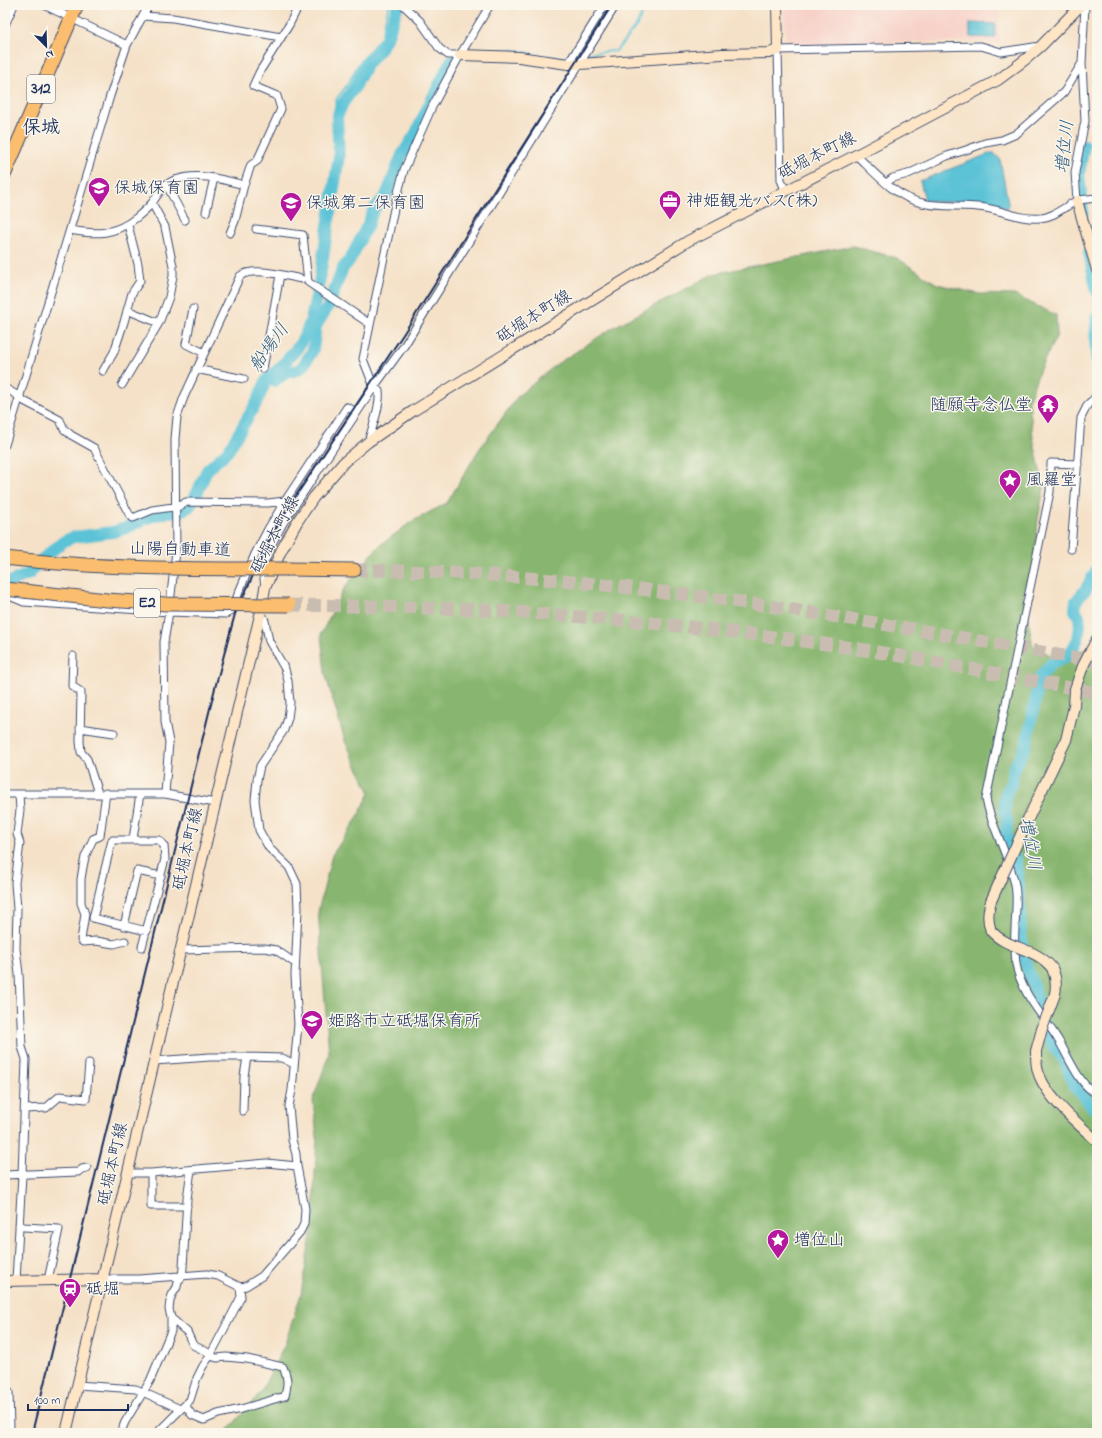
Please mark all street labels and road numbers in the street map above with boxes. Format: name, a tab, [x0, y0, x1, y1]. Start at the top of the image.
road number: 312	[27, 75, 55, 103]
street label: 砥堀本町線	[773, 126, 861, 186]
street label: 砥堀本町線	[491, 284, 577, 350]
street label: 砥堀本町線	[244, 492, 306, 578]
street label: 山陽自動車道	[129, 537, 231, 563]
road number: E2	[134, 589, 160, 617]
street label: 砥堀本町線	[166, 805, 210, 893]
street label: 砥堀本町線	[91, 1120, 135, 1208]

